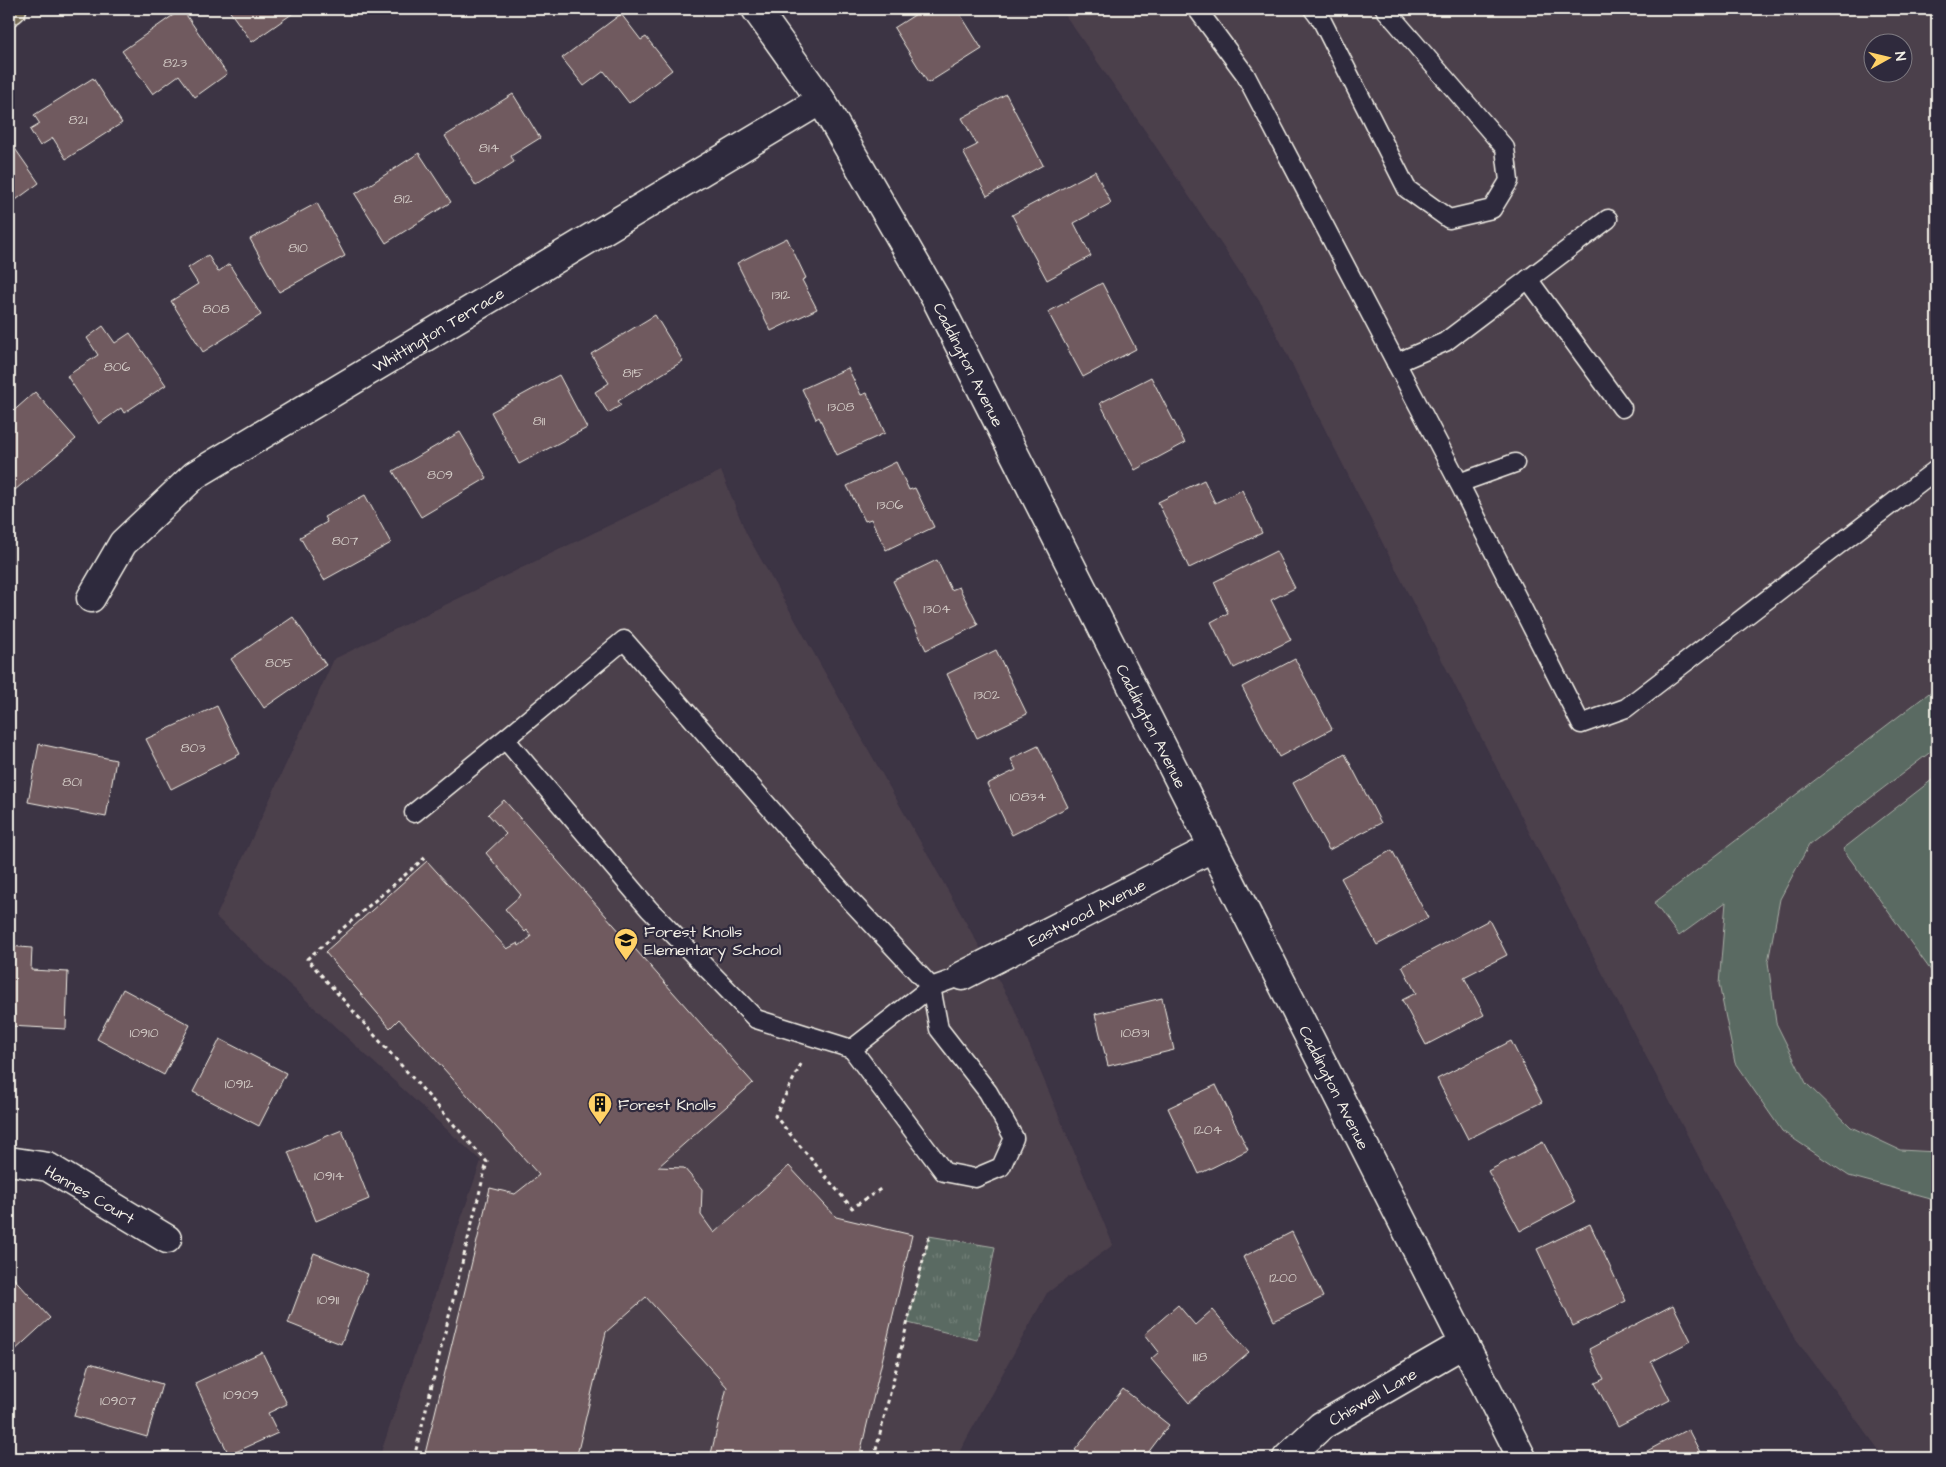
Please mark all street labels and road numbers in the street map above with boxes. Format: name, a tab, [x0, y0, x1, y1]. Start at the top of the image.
street label: Whittington Terrace	[369, 282, 509, 378]
street label: Caddington Avenue	[928, 299, 1009, 431]
street label: Caddington Avenue	[1110, 660, 1192, 792]
street label: Eastwood Avenue	[1024, 874, 1150, 952]
street label: Caddington Avenue	[1293, 1022, 1374, 1154]
street label: Hannes Court	[40, 1160, 139, 1230]
street label: Chiswell Lane	[1325, 1363, 1421, 1431]

